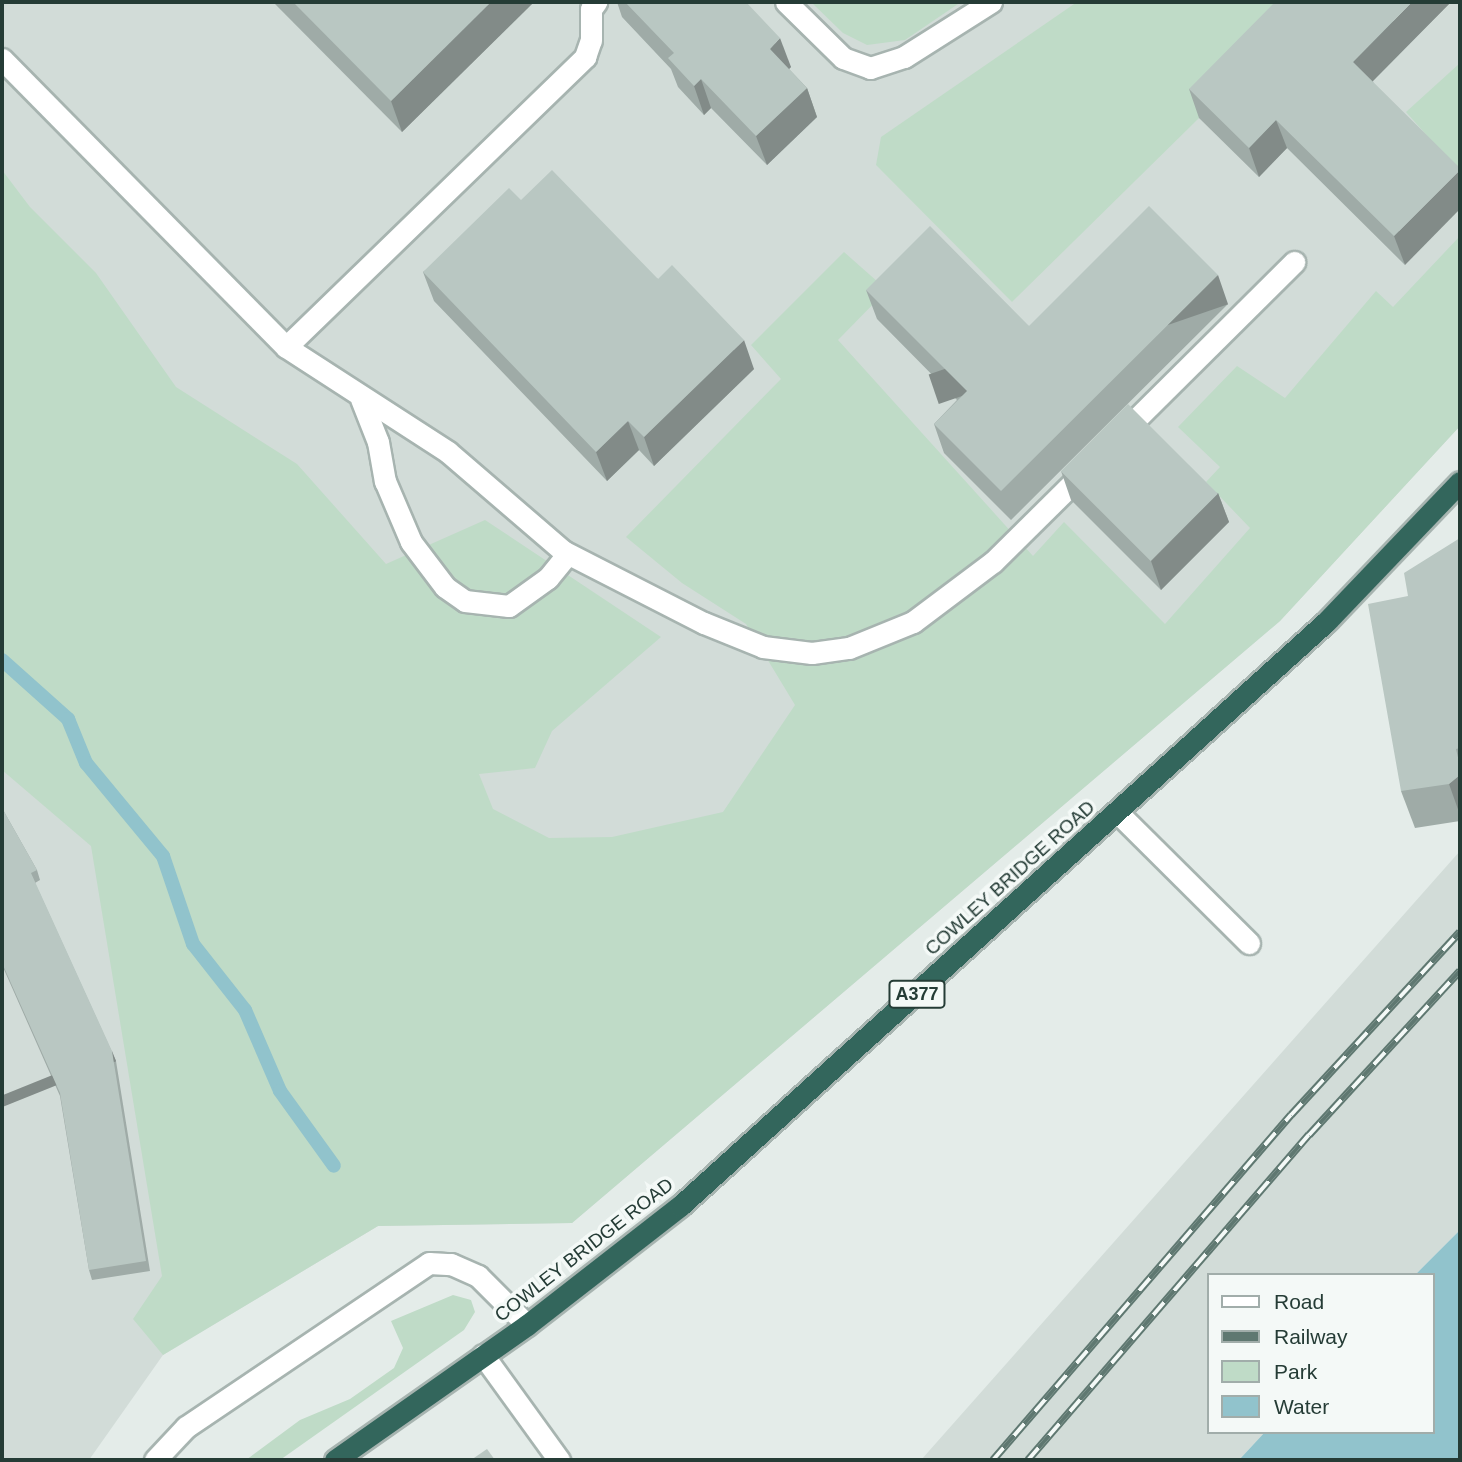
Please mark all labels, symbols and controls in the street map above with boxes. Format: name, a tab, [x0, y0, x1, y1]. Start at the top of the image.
street label: COWLEY BRIDGE ROAD	[920, 796, 1100, 960]
road number: A377	[887, 979, 947, 1009]
street label: COWLEY BRIDGE ROAD	[490, 1173, 678, 1327]
legend	[1206, 1273, 1434, 1434]
text: Road	[1274, 1290, 1324, 1313]
text: Railway	[1274, 1325, 1348, 1348]
text: Park	[1274, 1360, 1317, 1383]
text: Water	[1274, 1395, 1329, 1418]

